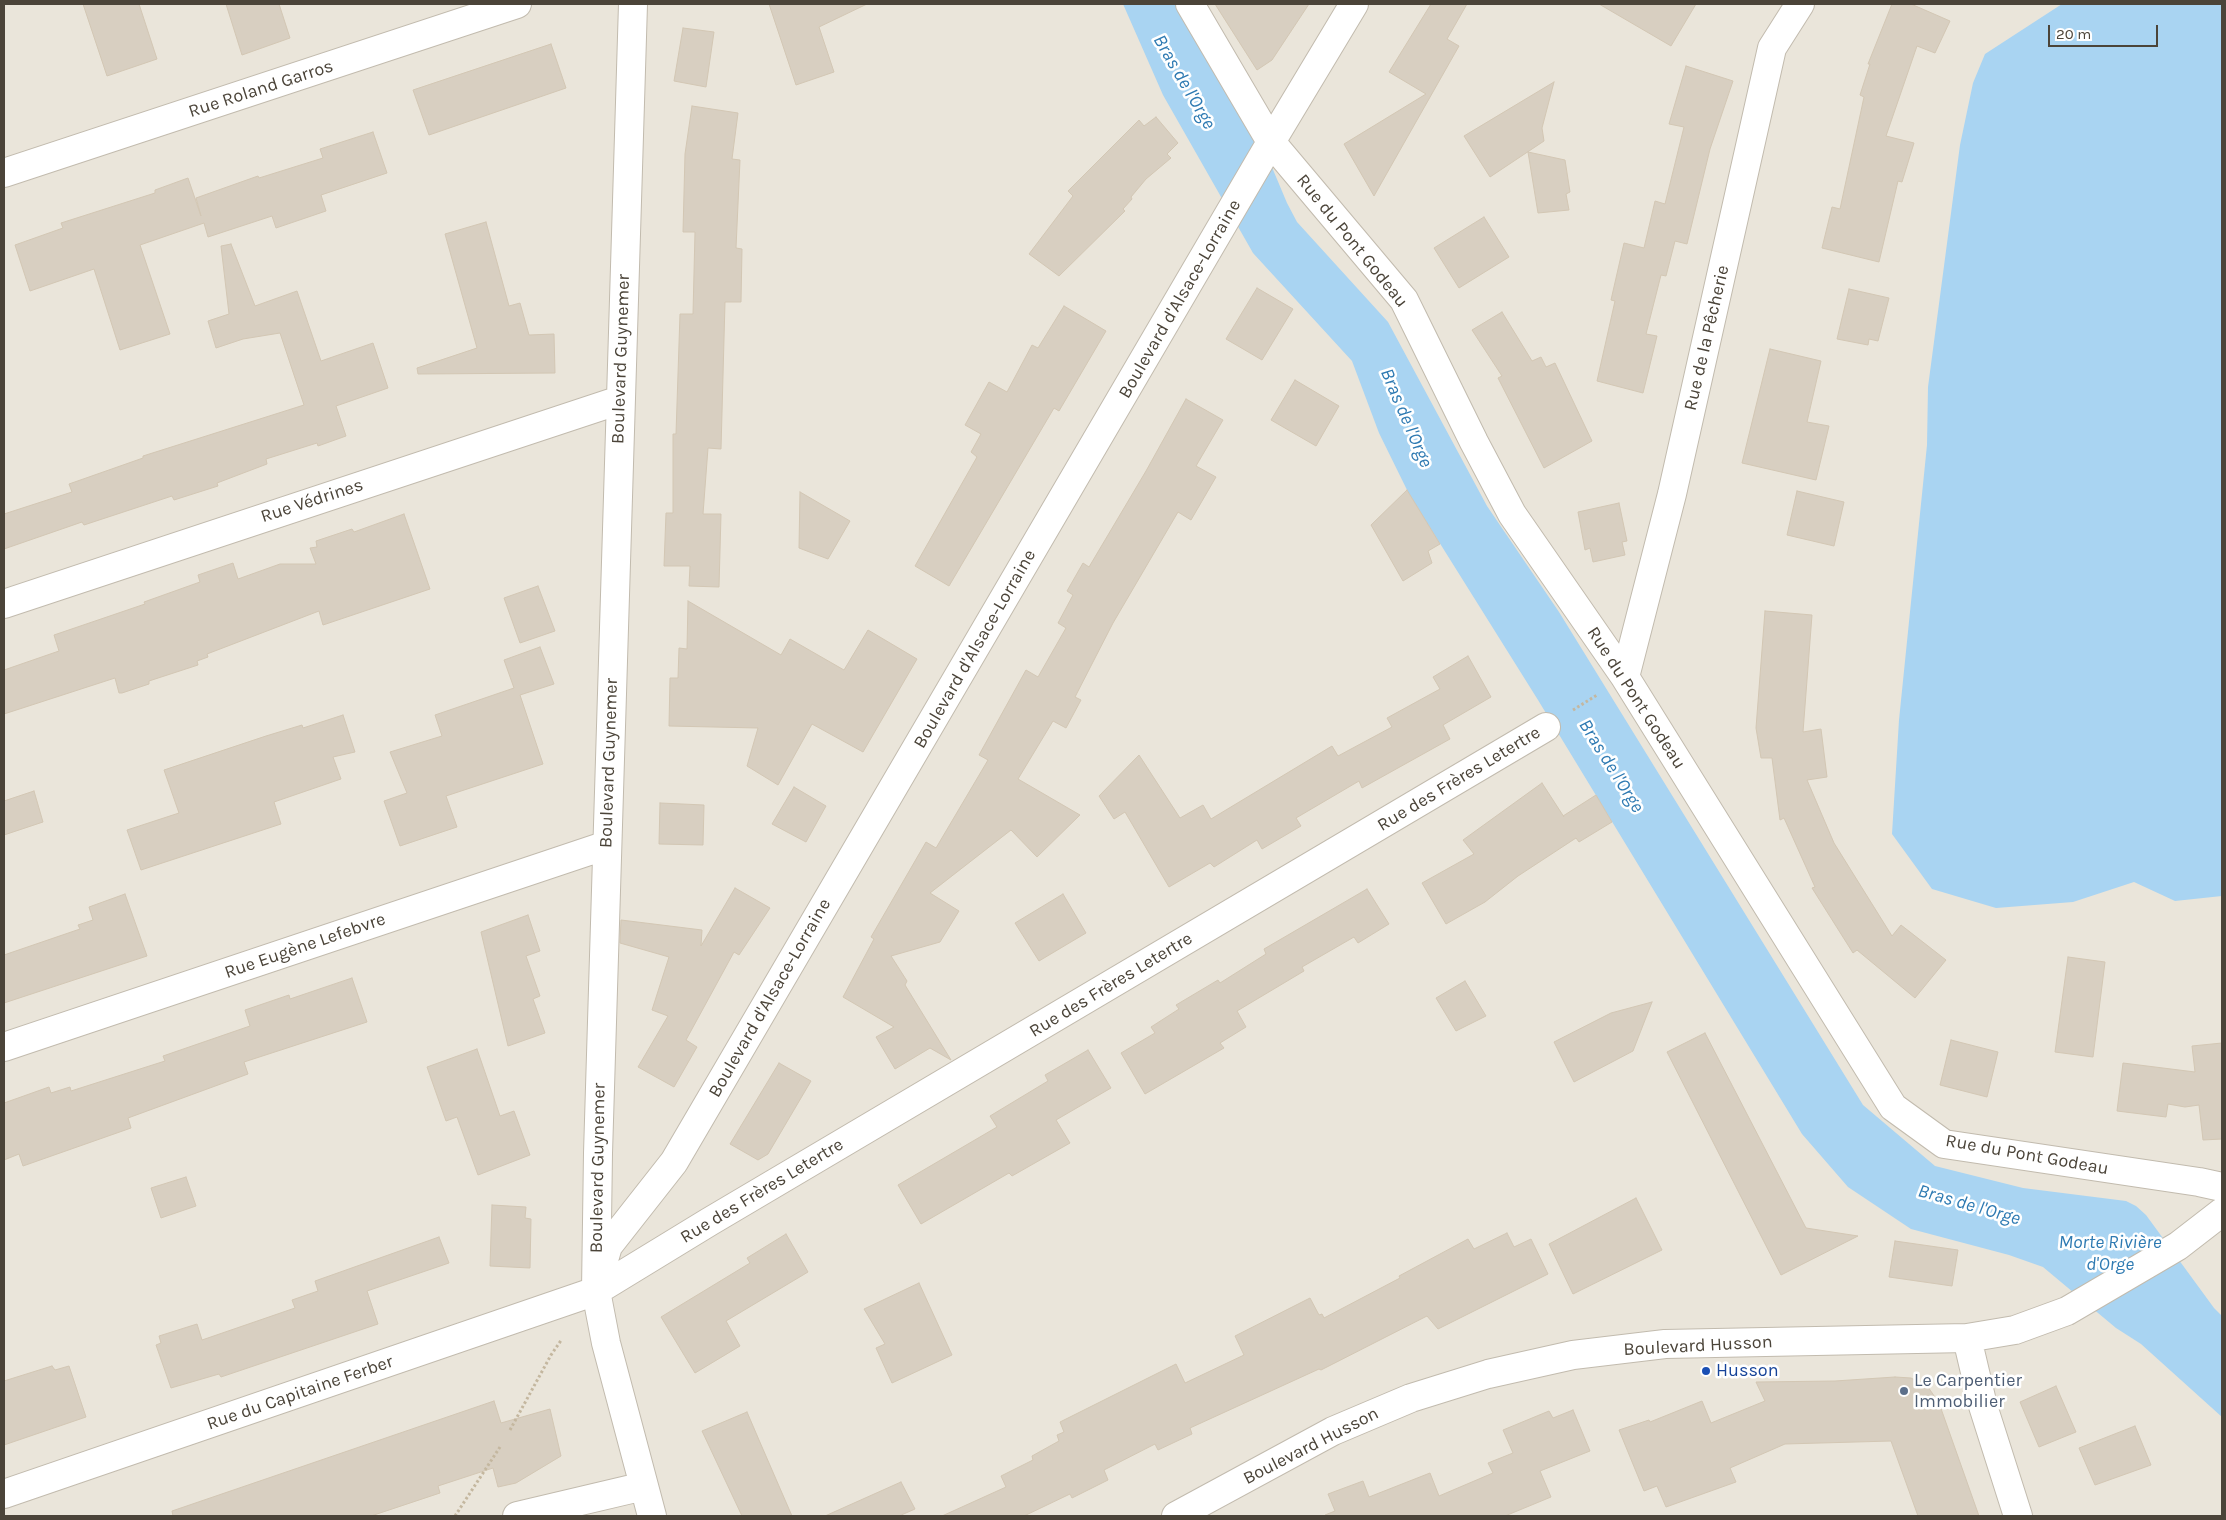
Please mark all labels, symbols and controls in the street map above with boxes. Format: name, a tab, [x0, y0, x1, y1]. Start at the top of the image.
scale bar	[2051, 15, 2161, 47]
text: 20 m	[2056, 25, 2091, 43]
water label: Bras de l'Orge	[1148, 31, 1220, 133]
street label: Rue Roland Garros	[186, 55, 336, 123]
street label: Rue du Pont Godeau	[1292, 170, 1412, 312]
street label: Boulevard d'Alsace-Lorraine	[1114, 196, 1246, 402]
street label: Rue de la Pêcherie	[1680, 263, 1734, 413]
street label: Boulevard Guynemer	[607, 274, 635, 444]
water label: Bras de l'Orge	[1375, 365, 1437, 471]
street label: Rue Védrines	[258, 474, 366, 528]
street label: Boulevard d'Alsace-Lorraine	[909, 546, 1041, 752]
street label: Rue du Pont Godeau	[1582, 623, 1690, 773]
street label: Boulevard Guynemer	[595, 678, 623, 848]
water label: Bras de l'Orge	[1573, 715, 1649, 817]
street label: Rue des Frères Letertre	[1374, 722, 1544, 836]
street label: Boulevard d'Alsace-Lorraine	[704, 895, 836, 1101]
street label: Rue Eugène Lefebvre	[222, 908, 388, 984]
street label: Rue des Frères Letertre	[1026, 928, 1196, 1042]
street label: Boulevard Guynemer	[586, 1083, 610, 1253]
street label: Rue du Pont Godeau	[1944, 1130, 2110, 1180]
street label: Rue des Frères Letertre	[677, 1134, 847, 1248]
water label: Bras de l'Orge	[1915, 1179, 2023, 1231]
water label: Morte Rivière d'Orge	[2058, 1232, 2162, 1276]
street label: Boulevard Husson	[1623, 1331, 1773, 1361]
street label: Rue du Capitaine Ferber	[204, 1351, 396, 1435]
place label: Husson	[1716, 1360, 1779, 1382]
marker: Husson	[1700, 1365, 1712, 1377]
place label: Le Carpentier Immobilier	[1914, 1370, 2022, 1412]
marker: Le Carpentier Immobilier	[1898, 1385, 1910, 1397]
street label: Boulevard Husson	[1240, 1403, 1382, 1489]

